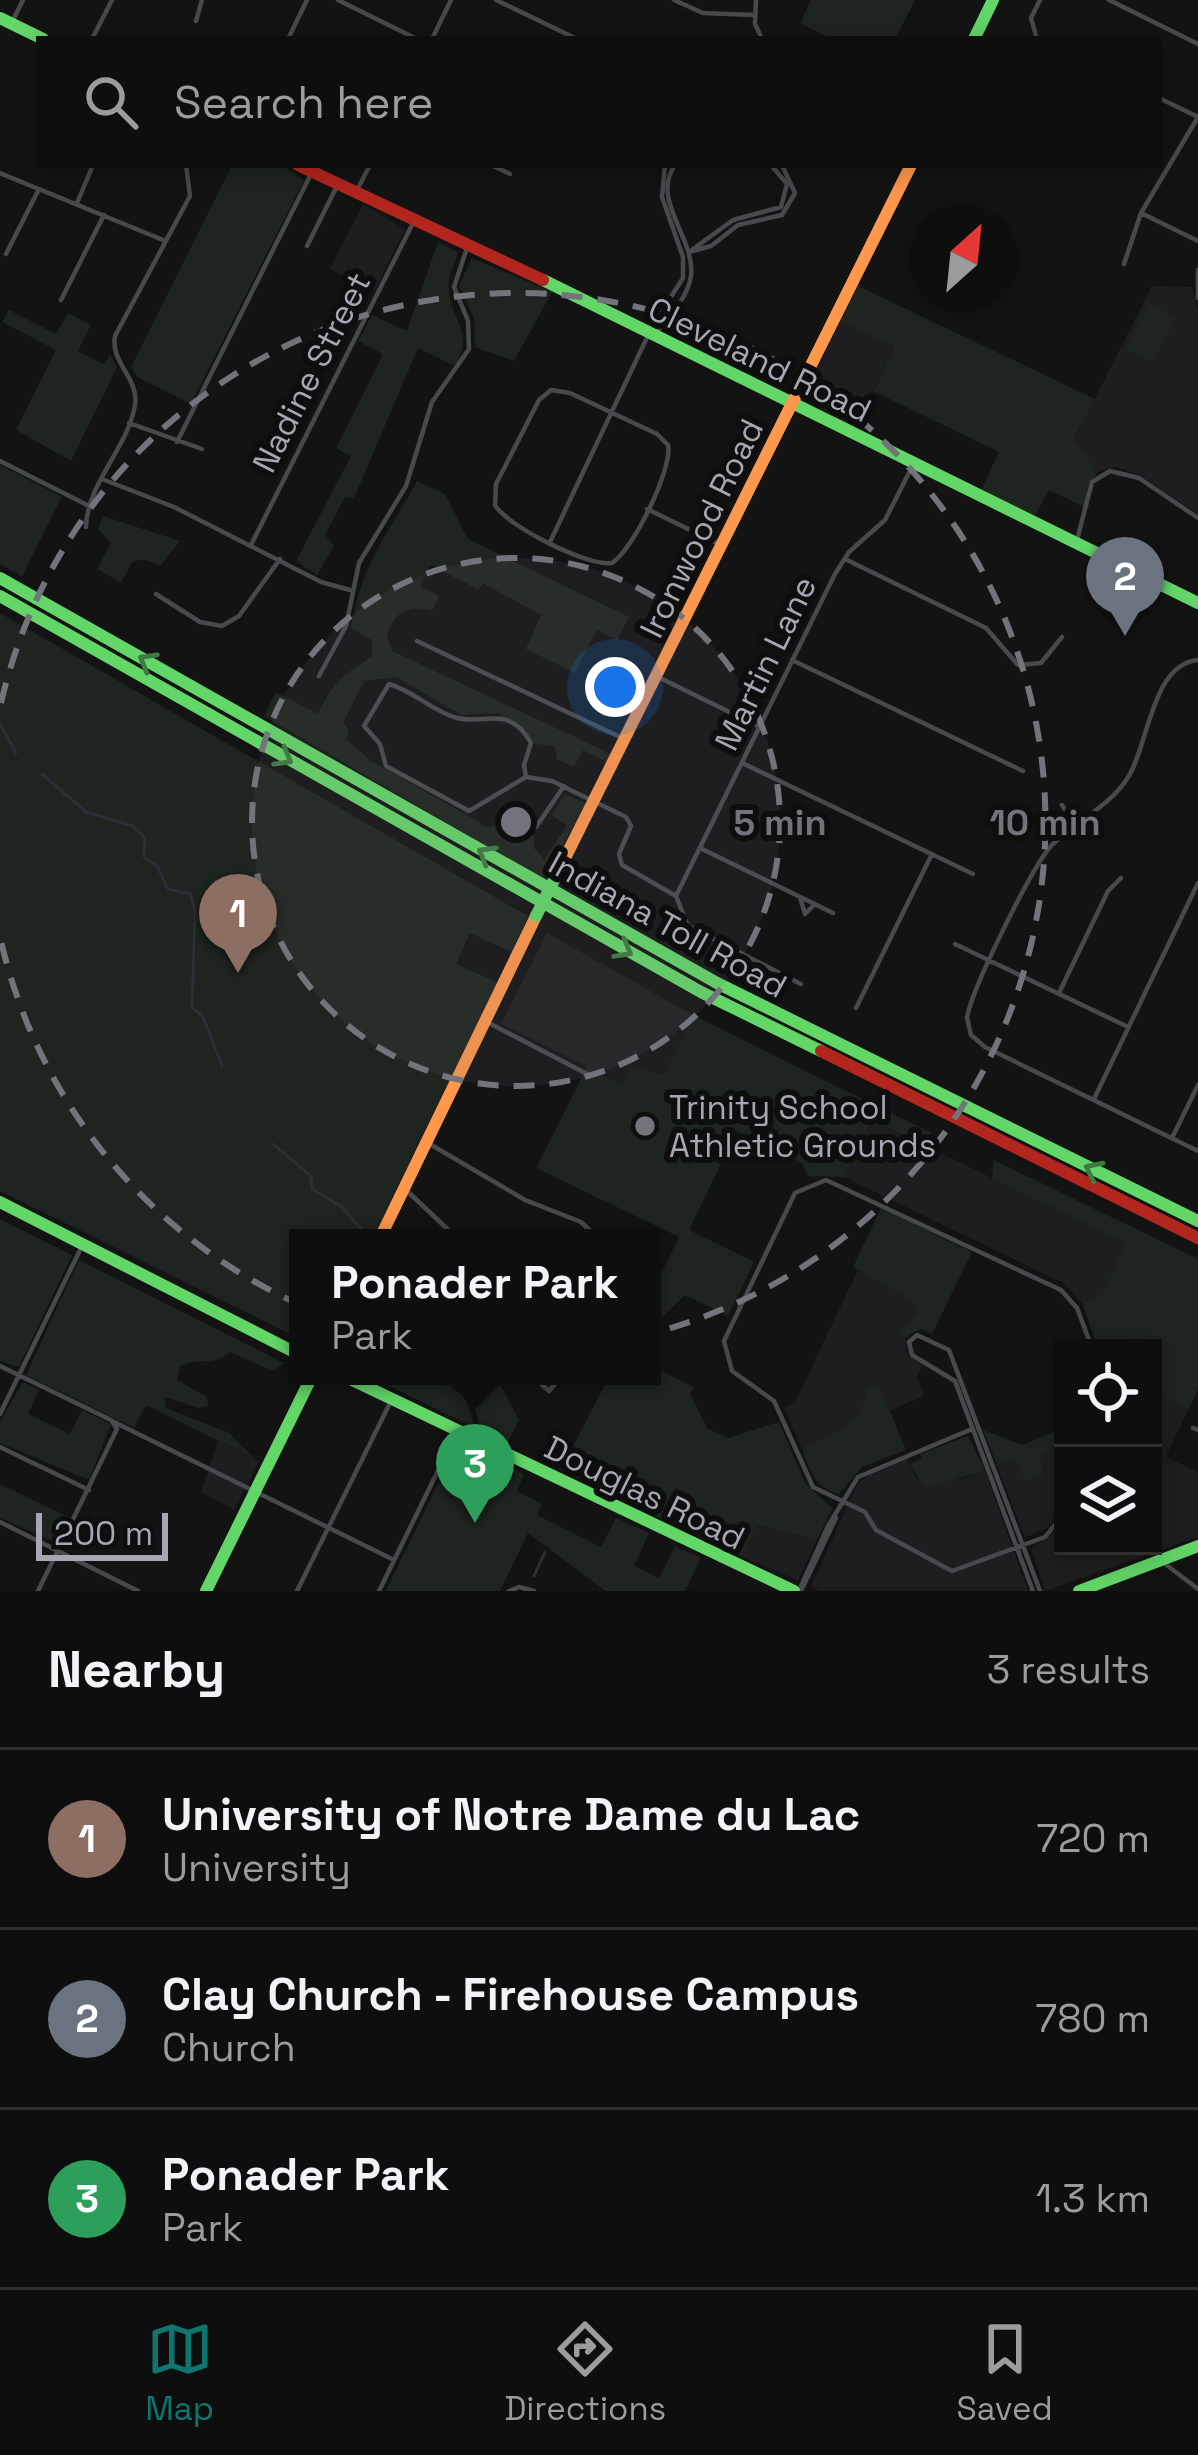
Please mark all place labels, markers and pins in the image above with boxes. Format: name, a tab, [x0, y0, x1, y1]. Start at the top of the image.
pin: 2	[1086, 537, 1164, 636]
centre of rings	[495, 801, 537, 843]
pin: 1	[199, 874, 277, 973]
place label: Trinity School Athletic Grounds	[669, 1087, 936, 1167]
marker: Trinity School Athletic Grounds	[632, 1113, 658, 1139]
pin: 3	[436, 1424, 514, 1523]

